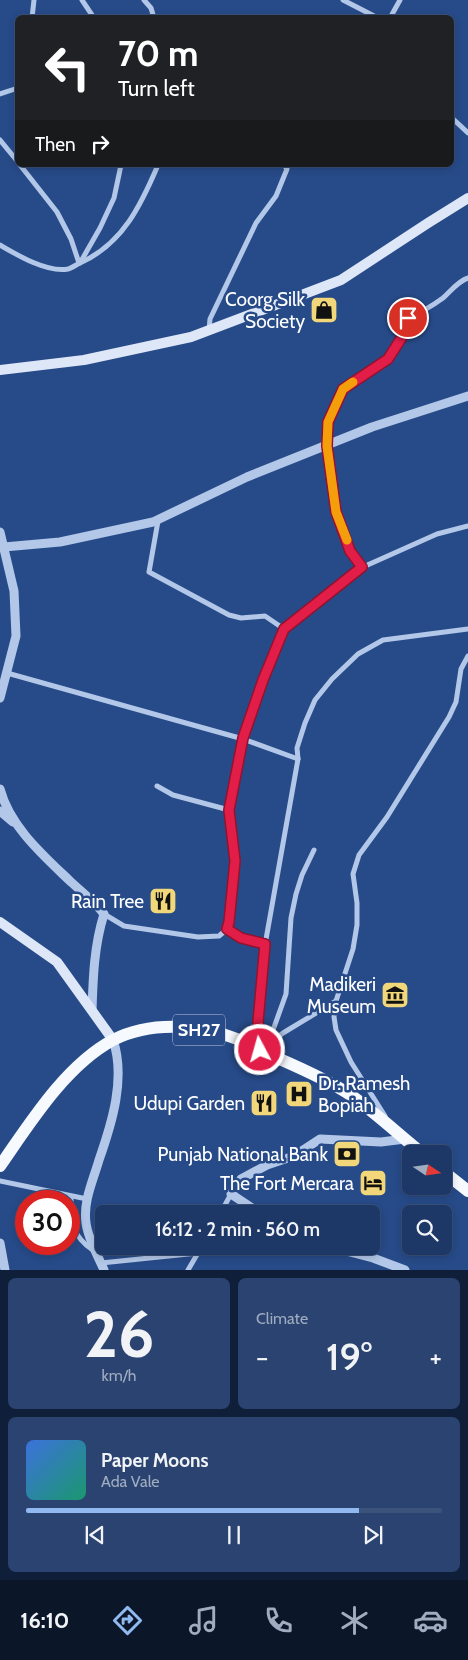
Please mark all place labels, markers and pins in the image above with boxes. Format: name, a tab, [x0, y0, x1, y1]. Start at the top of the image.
place label: Coorg Silk Society	[225, 288, 305, 333]
shop icon: Coorg Silk Society	[309, 295, 339, 325]
pin	[387, 297, 429, 339]
restaurant icon: Rain Tree	[148, 886, 178, 916]
place label: Rain Tree	[71, 890, 144, 913]
place label: Madikeri Museum	[307, 973, 376, 1018]
museum icon: Madikeri Museum	[380, 980, 410, 1010]
place label: Dr. Ramesh Bopiah	[318, 1072, 410, 1117]
hospital icon: Dr. Ramesh Bopiah	[284, 1079, 314, 1109]
restaurant icon: Udupi Garden	[249, 1088, 279, 1118]
place label: Udupi Garden	[134, 1092, 245, 1115]
bank icon: Punjab National Bank	[332, 1139, 362, 1169]
place label: Punjab National Bank	[158, 1143, 328, 1166]
hotel icon: The Fort Mercara	[358, 1168, 388, 1198]
place label: The Fort Mercara	[220, 1172, 354, 1195]

